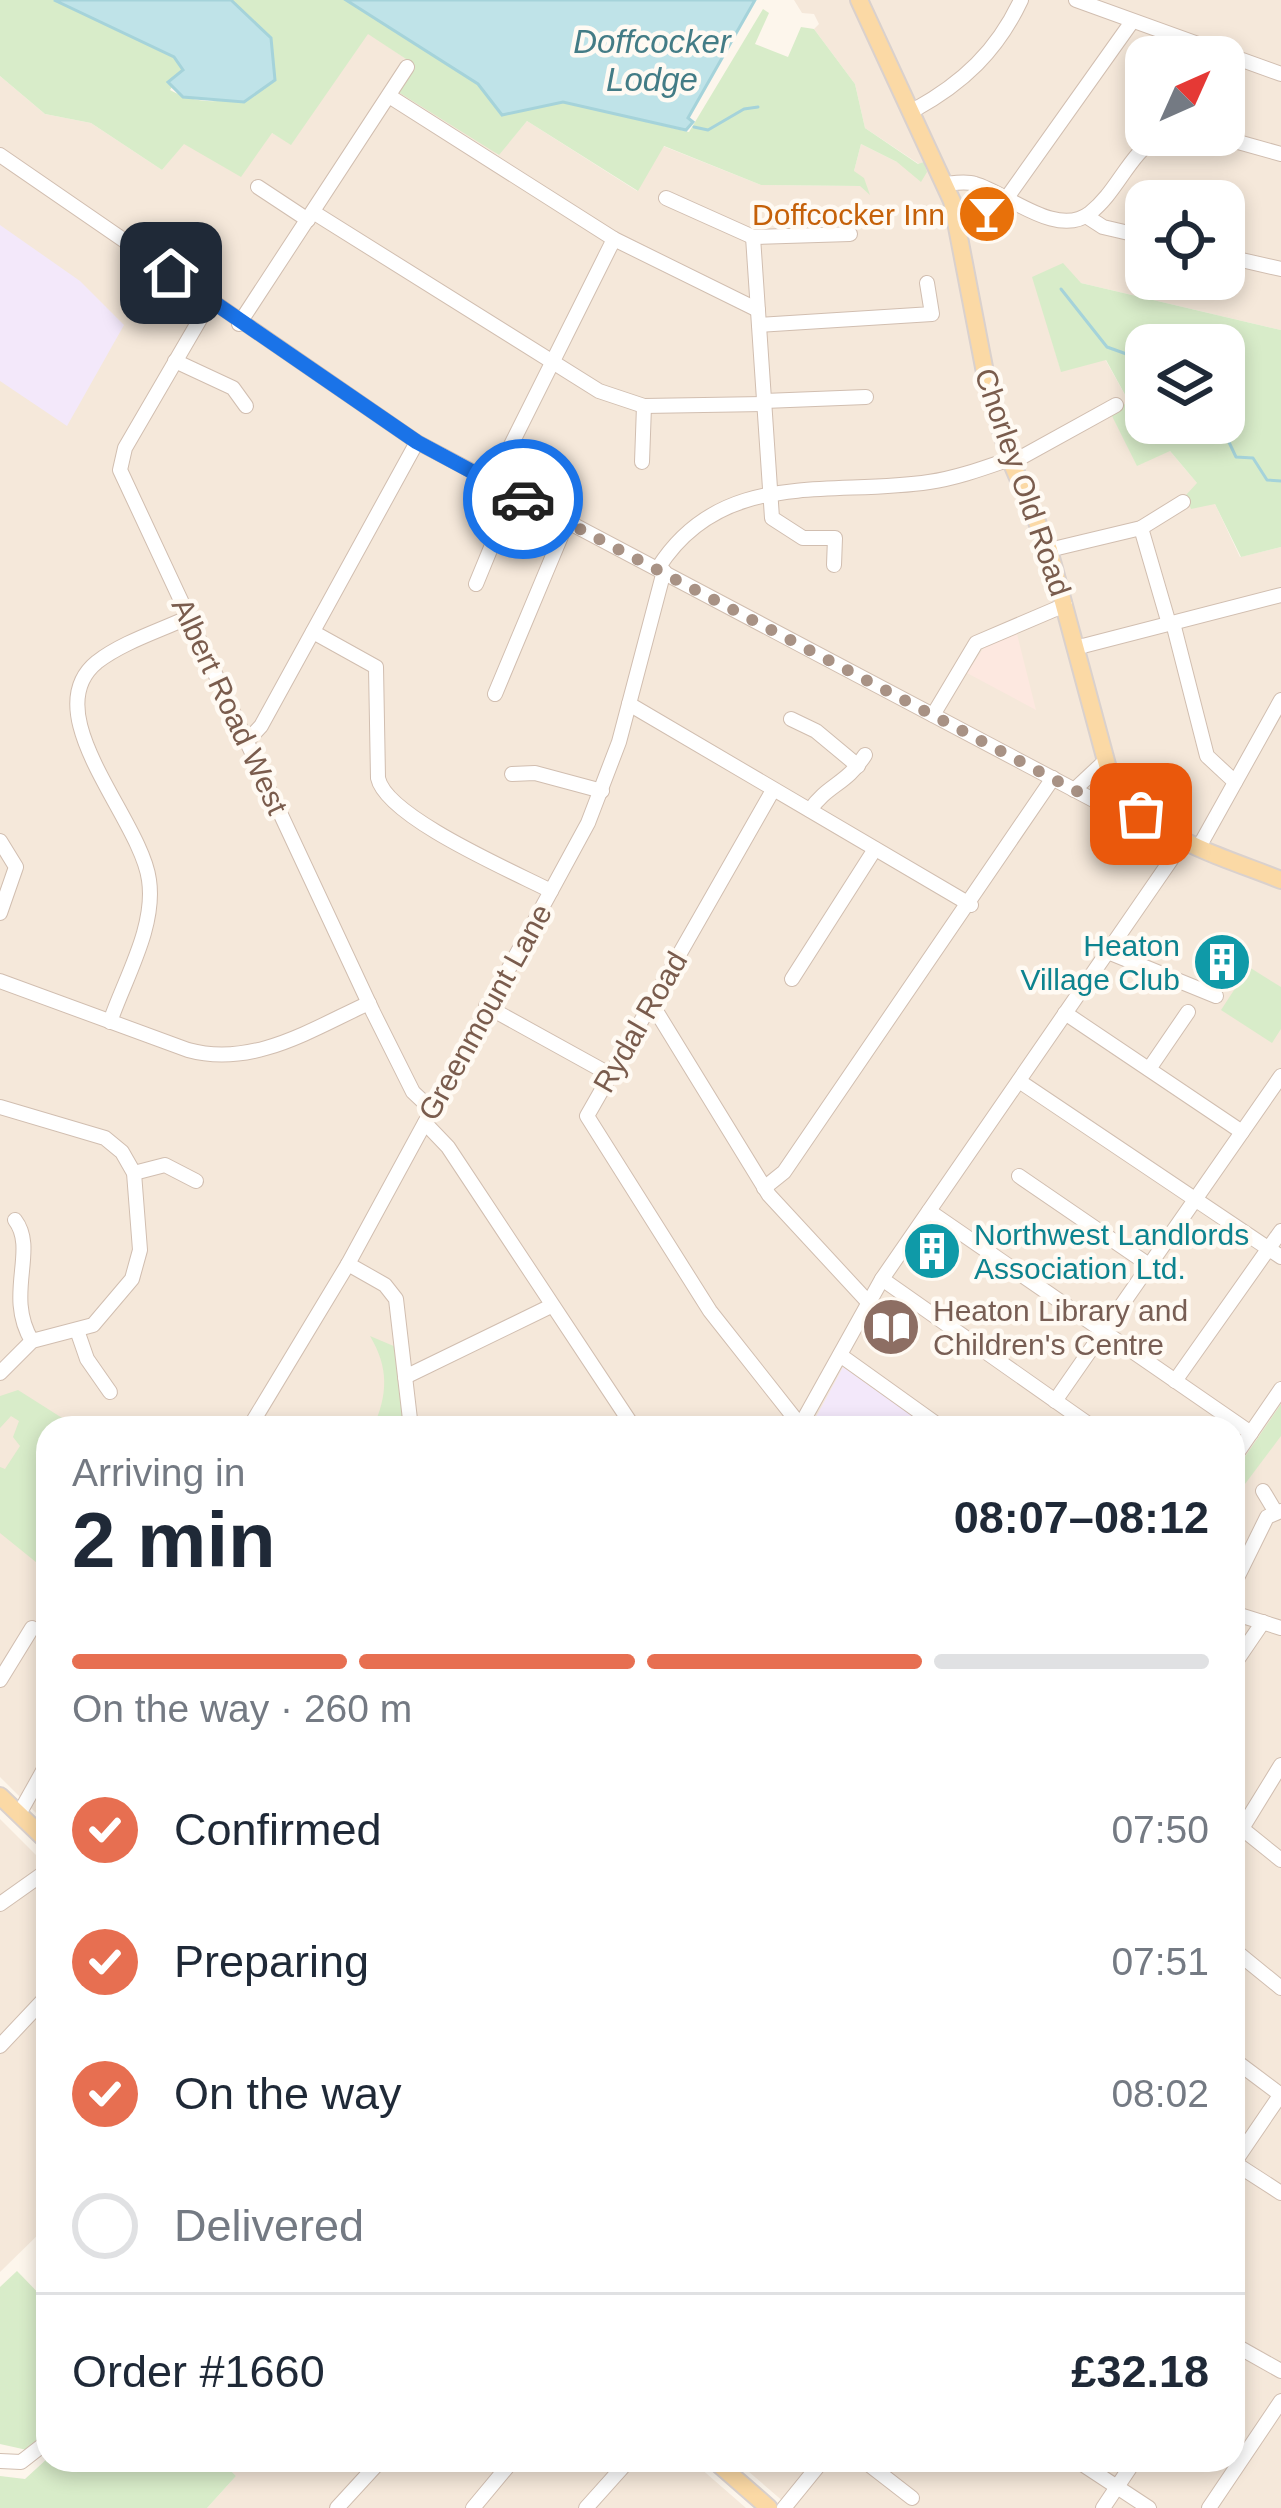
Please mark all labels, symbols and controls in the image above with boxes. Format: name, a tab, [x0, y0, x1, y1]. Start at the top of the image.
water label: Doffcocker Lodge	[573, 23, 733, 98]
north arrow	[1125, 36, 1245, 156]
map controls	[1125, 36, 1245, 444]
button: locate	[1125, 180, 1245, 300]
bar icon: Doffcocker Inn	[956, 183, 1018, 245]
place label: Doffcocker Inn	[752, 198, 945, 231]
pin	[120, 222, 222, 324]
icon: home	[138, 240, 204, 306]
button: layers	[1125, 324, 1245, 444]
street label: Chorley Old Road	[969, 364, 1077, 600]
courier	[463, 439, 583, 559]
icon: car	[490, 466, 556, 532]
street label: Albert Road West	[165, 593, 295, 820]
pin	[1090, 763, 1192, 865]
icon: bag	[1108, 781, 1174, 847]
street label: Greenmount Lane	[412, 898, 558, 1126]
place label: Heaton Village Club	[1020, 929, 1180, 996]
building icon: Heaton Village Club	[1191, 931, 1253, 993]
street label: Rydal Road	[587, 946, 693, 1098]
place label: Northwest Landlords Association Ltd.	[974, 1218, 1249, 1285]
building icon: Northwest Landlords Association Ltd.	[901, 1220, 963, 1282]
place label: Heaton Library and Children's Centre	[933, 1294, 1188, 1361]
library icon: Heaton Library and Children's Centre	[860, 1296, 922, 1358]
text: Arriving in	[72, 1451, 245, 1494]
text: 08:07–08:12	[954, 1492, 1209, 1543]
text: 2 min	[72, 1496, 276, 1584]
text: On the way · 260 m	[72, 1687, 412, 1730]
icon: check	[72, 1797, 138, 1863]
text: Confirmed	[174, 1804, 382, 1855]
text: 07:50	[1111, 1808, 1209, 1851]
icon: check	[72, 1929, 138, 1995]
text: Preparing	[174, 1936, 369, 1987]
text: 07:51	[1111, 1940, 1209, 1983]
icon: check	[72, 2061, 138, 2127]
text: On the way	[174, 2068, 402, 2119]
text: 08:02	[1111, 2072, 1209, 2115]
text: Delivered	[174, 2200, 364, 2251]
text: Order #1660	[72, 2346, 325, 2397]
text: £32.18	[1071, 2346, 1209, 2397]

